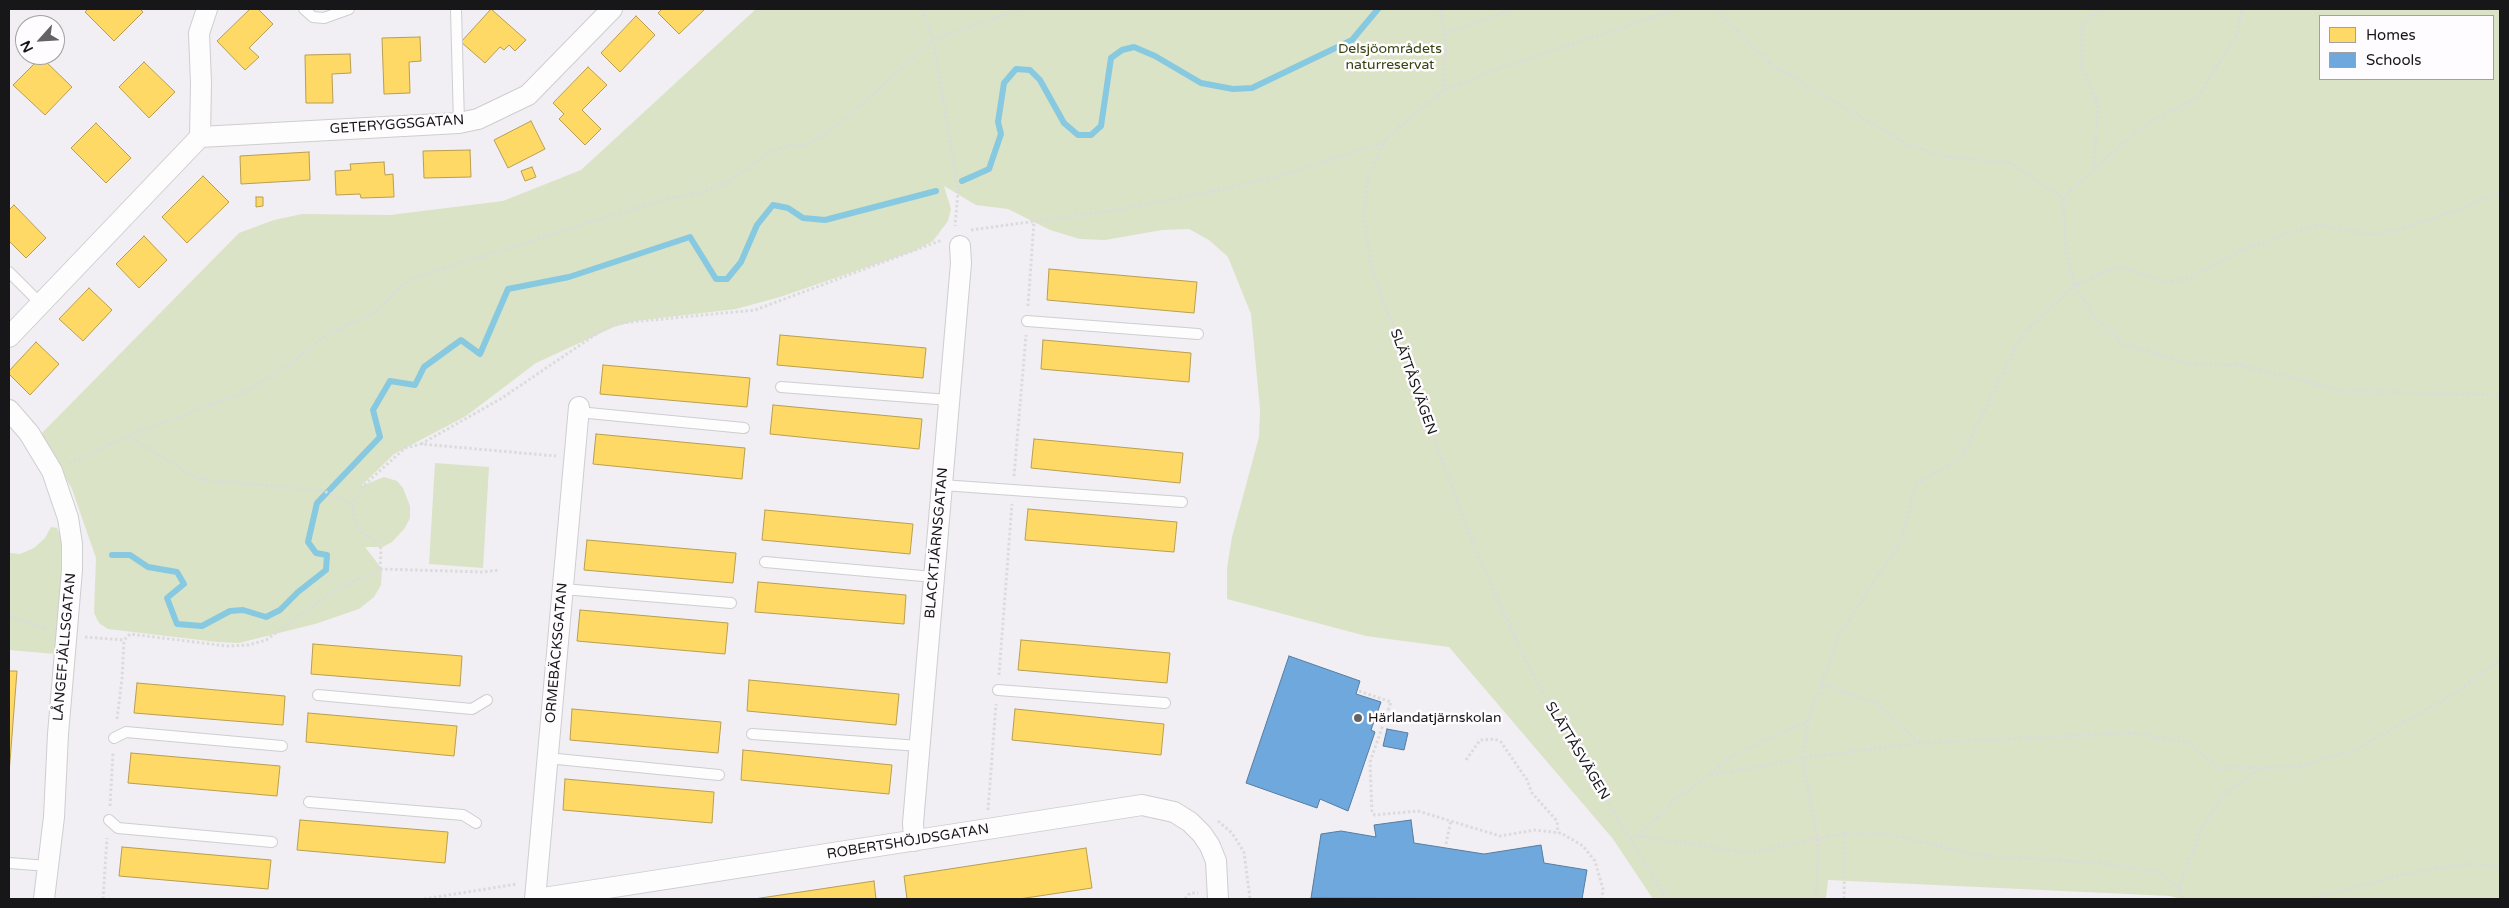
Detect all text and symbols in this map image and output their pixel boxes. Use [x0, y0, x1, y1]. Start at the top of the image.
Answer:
north arrow [15, 15, 65, 65]
legend [2319, 15, 2494, 80]
text: Homes [2366, 26, 2416, 44]
text: N [17, 38, 37, 55]
park label: Delsjöområdets naturreservat [1338, 41, 1442, 74]
text: Schools [2366, 51, 2422, 69]
street label: GETERYGGSGATAN [329, 112, 465, 138]
street label: SLÄTTÅSVÄGEN [1386, 327, 1440, 437]
street label: BLACKTJÄRNSGATAN [922, 467, 952, 619]
street label: LÅNGEFJÄLLSGATAN [50, 572, 80, 722]
street label: ORMEBÄCKSGATAN [542, 582, 572, 724]
street label: SLÄTTÅSVÄGEN [1541, 699, 1613, 803]
place label: Härlandatjärnskolan [1368, 710, 1501, 726]
marker: Härlandatjärnskolan [1352, 712, 1364, 724]
street label: ROBERTSHÖJDSGATAN [826, 821, 990, 863]

